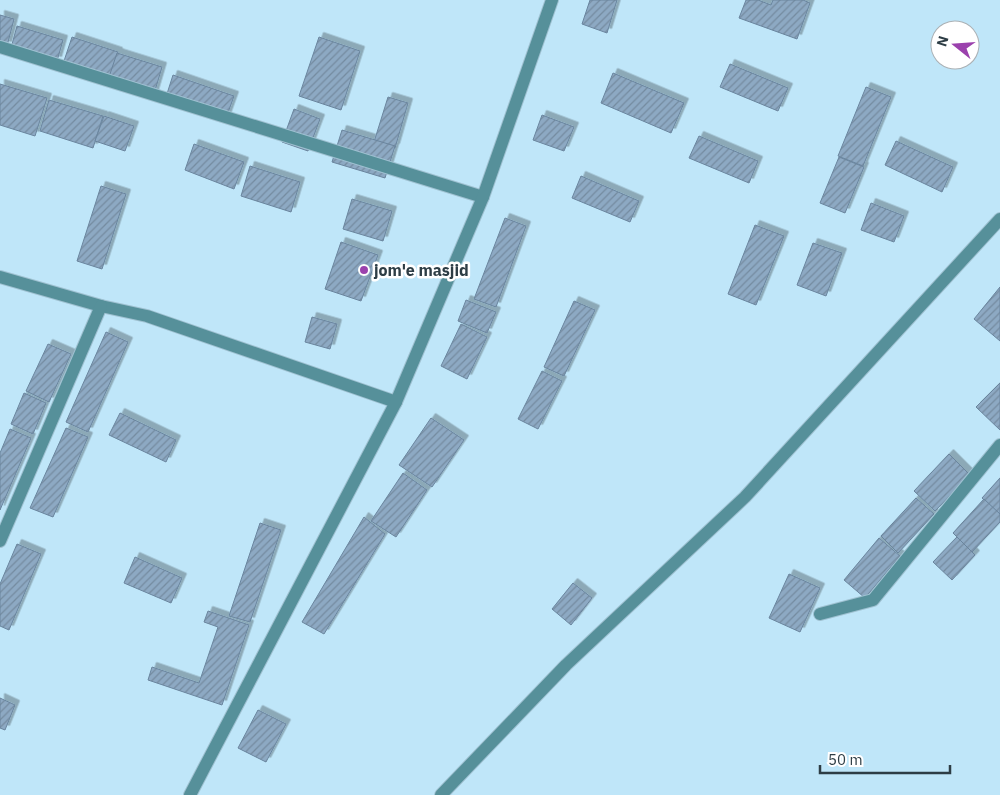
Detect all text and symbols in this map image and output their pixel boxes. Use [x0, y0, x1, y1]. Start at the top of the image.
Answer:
north arrow [930, 20, 980, 70]
text: N [932, 34, 953, 49]
place label: jom'e masjid [373, 260, 469, 280]
marker: jom'e masjid [358, 264, 370, 276]
scale bar [820, 742, 950, 774]
text: 50 m [828, 750, 863, 769]

